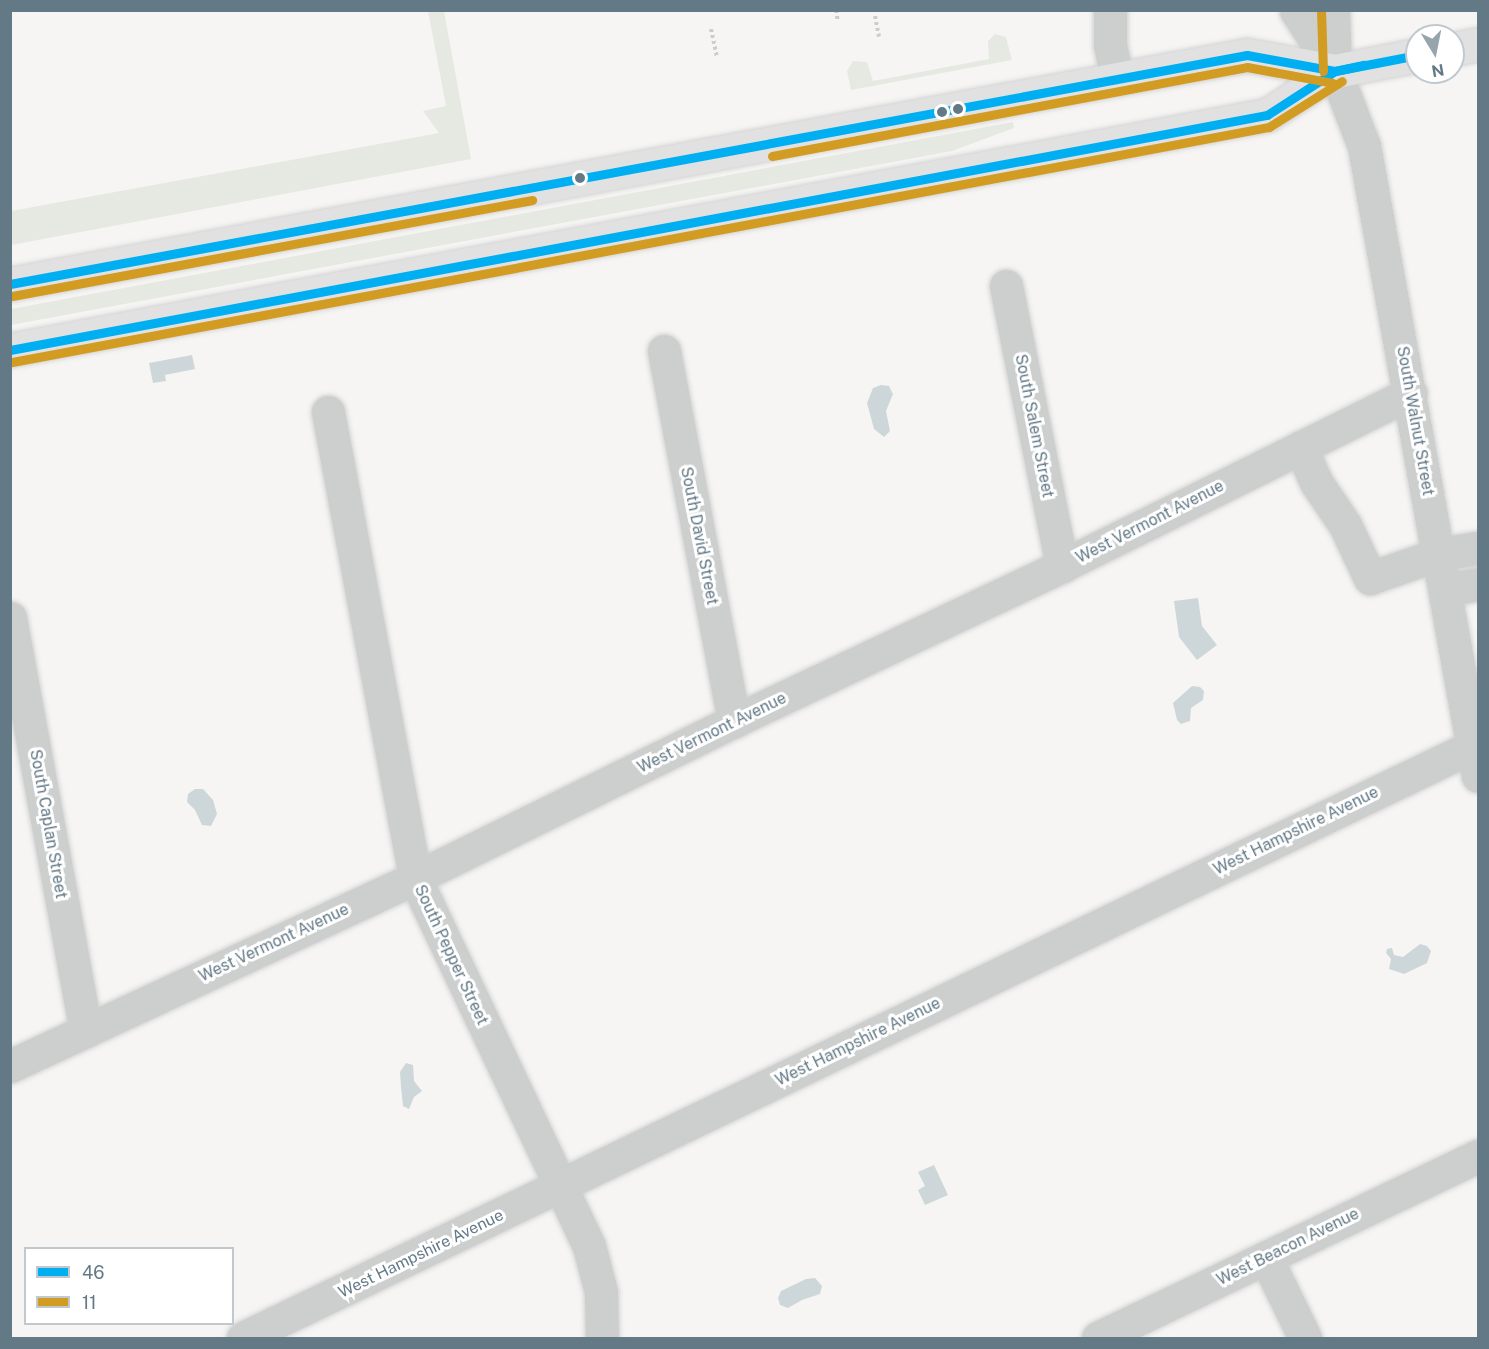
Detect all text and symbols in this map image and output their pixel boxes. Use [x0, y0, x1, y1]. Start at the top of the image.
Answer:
north arrow [1405, 24, 1465, 84]
text: N [1430, 60, 1446, 81]
unlabelled marker [952, 103, 964, 115]
unlabelled marker [936, 106, 948, 118]
unlabelled marker [574, 172, 586, 184]
street label: South Walnut Street [1392, 345, 1438, 497]
street label: South Salem Street [1011, 353, 1057, 499]
street label: South David Street [676, 465, 722, 607]
street label: West Vermont Avenue [1073, 476, 1227, 568]
street label: West Vermont Avenue [634, 688, 790, 778]
street label: South Caplan Street [25, 748, 71, 900]
street label: West Hampshire Avenue [1210, 783, 1382, 879]
street label: South Pepper Street [410, 882, 492, 1028]
street label: West Vermont Avenue [196, 900, 352, 986]
street label: West Hampshire Avenue [772, 994, 944, 1090]
street label: West Beacon Avenue [1214, 1204, 1362, 1290]
street label: West Hampshire Avenue [335, 1206, 507, 1302]
legend [24, 1247, 234, 1325]
text: 46 [82, 1262, 105, 1283]
text: 11 [82, 1292, 97, 1313]

